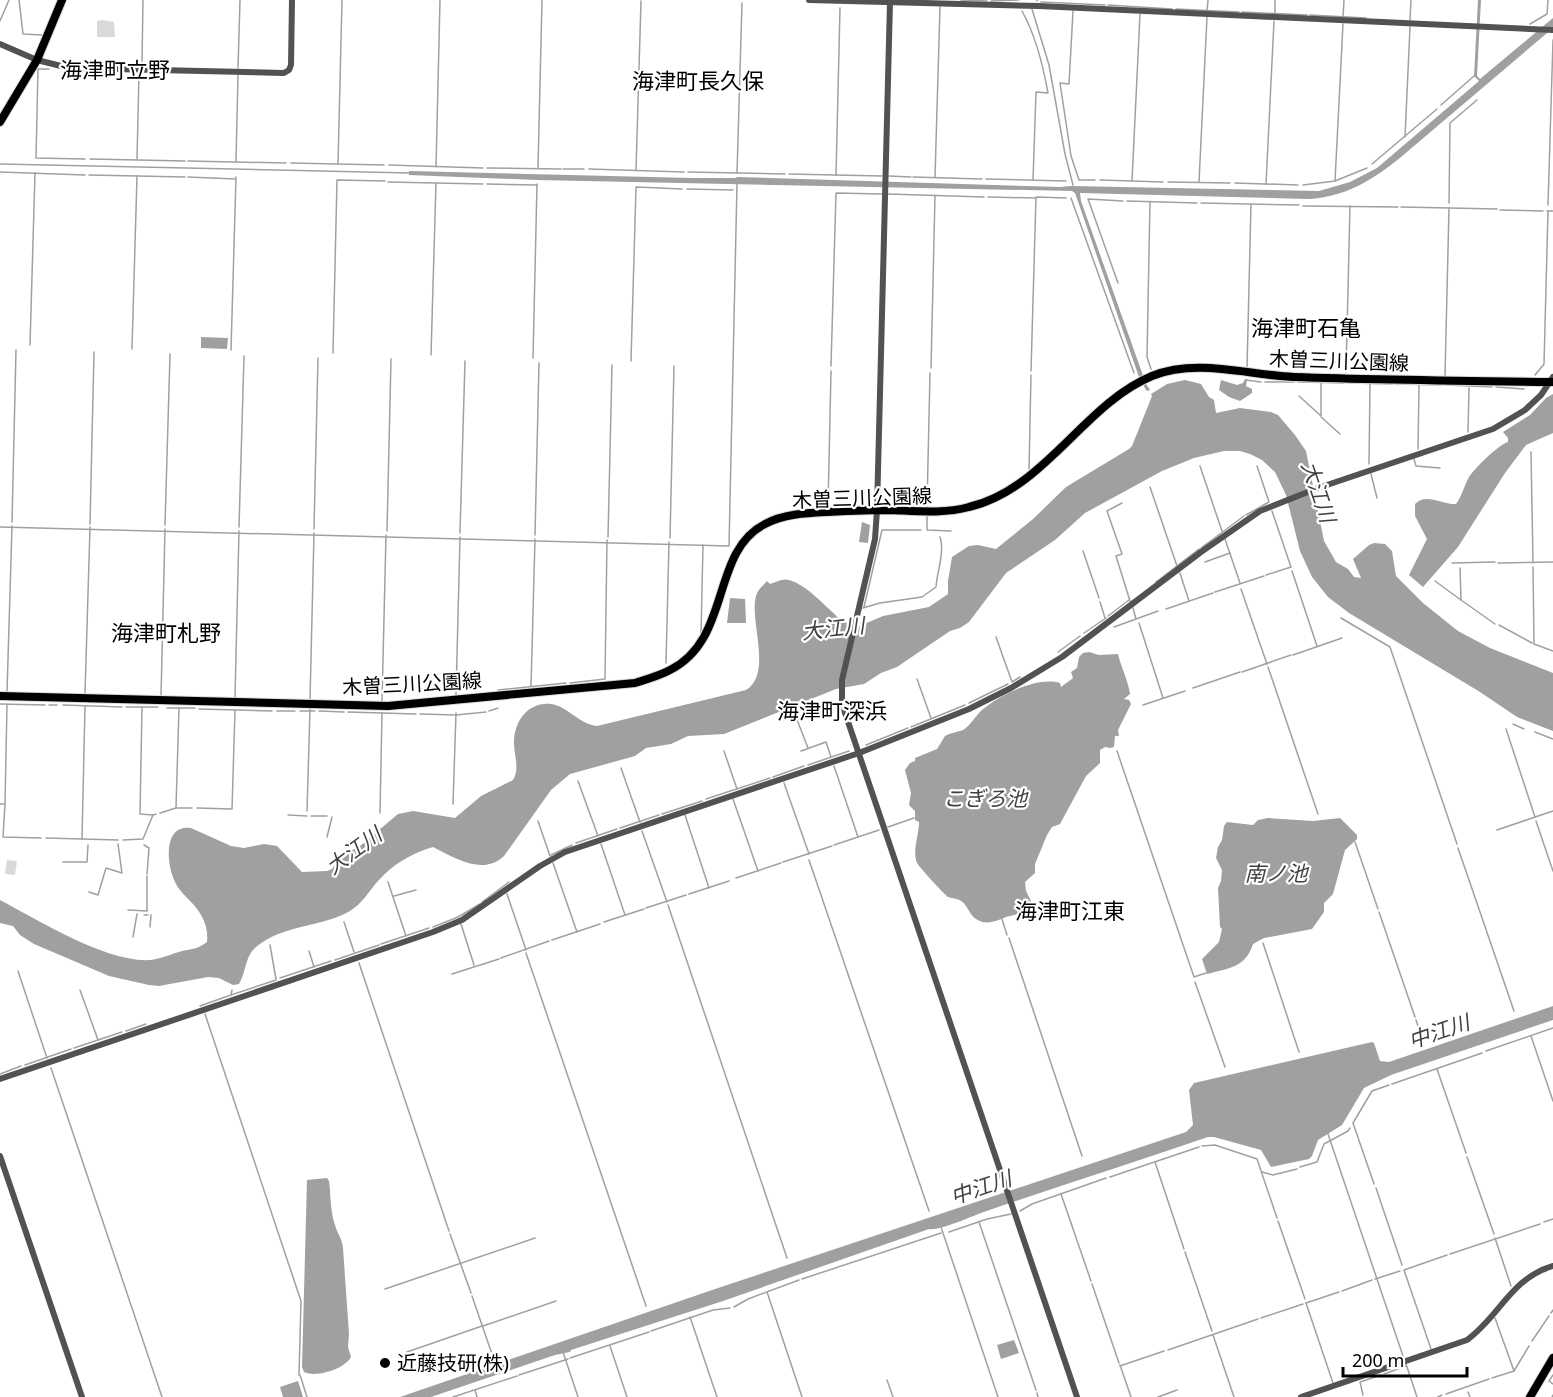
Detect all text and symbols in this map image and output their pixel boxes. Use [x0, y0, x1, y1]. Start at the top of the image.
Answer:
district label: 海津町立野 [60, 54, 170, 84]
district label: 海津町長久保 [632, 65, 764, 95]
district label: 海津町石亀 [1251, 312, 1361, 342]
street label: 木曽三川公園線 [1269, 345, 1409, 376]
water label: 大江川 [1295, 457, 1343, 528]
street label: 木曽三川公園線 [792, 482, 932, 513]
water label: 大江川 [800, 611, 868, 645]
district label: 海津町札野 [111, 617, 221, 647]
street label: 木曽三川公園線 [341, 666, 483, 701]
district label: 海津町深浜 [777, 695, 887, 725]
water label: こぎろ池 [943, 784, 1029, 812]
water label: 大江川 [320, 819, 389, 880]
water label: 南ノ池 [1245, 859, 1309, 887]
district label: 海津町江東 [1015, 895, 1125, 925]
water label: 中江川 [1404, 1007, 1475, 1055]
water label: 中江川 [946, 1163, 1017, 1211]
scale bar [1343, 1340, 1468, 1378]
text: 200 m [1352, 1348, 1404, 1372]
place label: 近藤技研(株) [397, 1349, 509, 1376]
marker: 近藤技研(株) [378, 1356, 392, 1370]

